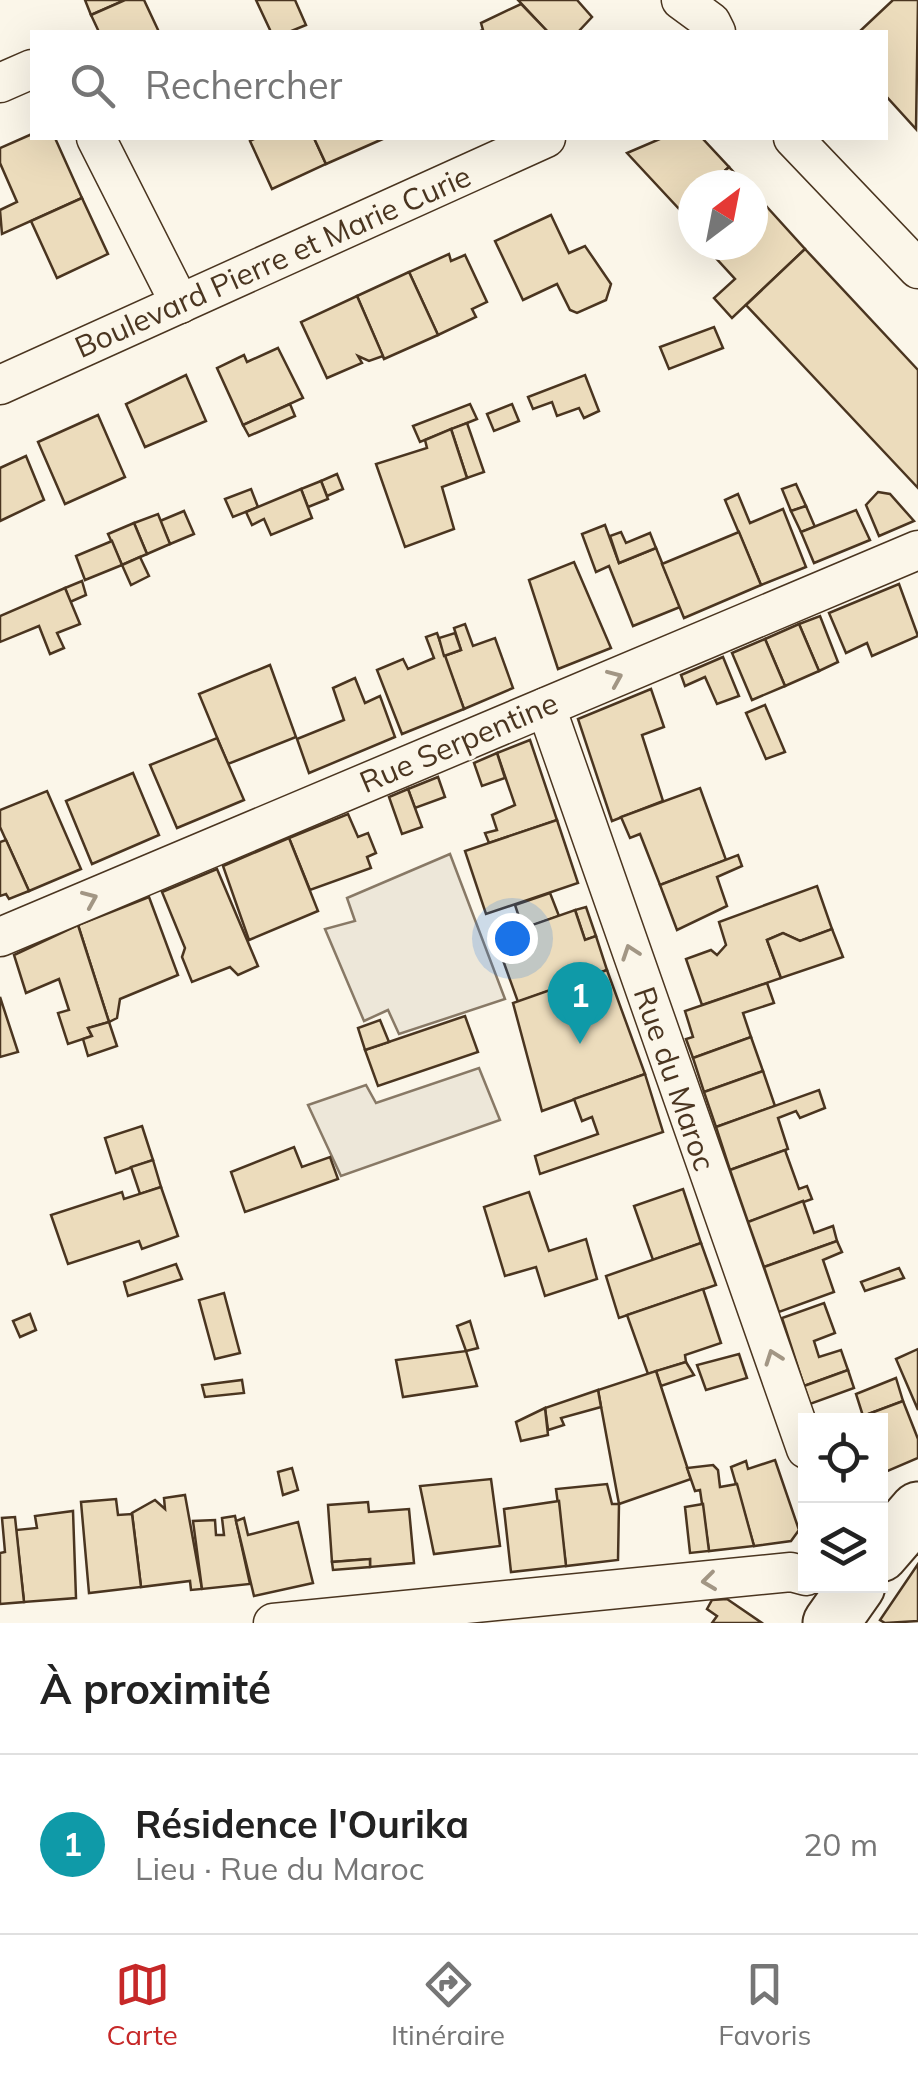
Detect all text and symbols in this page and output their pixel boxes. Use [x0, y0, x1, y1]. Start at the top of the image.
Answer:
search box [30, 30, 888, 140]
icon: search [65, 58, 120, 113]
text: Rechercher [145, 61, 342, 109]
street label: Boulevard Pierre et Marie Curie [69, 156, 476, 366]
north arrow [678, 170, 768, 260]
one-way arrow [605, 669, 623, 689]
street label: Rue Serpentine [354, 683, 563, 801]
one-way arrow [80, 891, 98, 911]
your location [487, 913, 538, 964]
one-way arrow [621, 944, 641, 961]
pin: 1 [548, 962, 612, 1044]
street label: Rue du Maroc [626, 982, 724, 1176]
one-way arrow [764, 1350, 785, 1367]
map controls [798, 1413, 888, 1593]
button: locate [798, 1413, 888, 1503]
button: layers [798, 1503, 888, 1593]
one-way arrow [701, 1570, 717, 1591]
text: À proximité [40, 1662, 271, 1715]
text: Résidence l'Ourika [135, 1800, 469, 1848]
text: 1 [63, 1824, 82, 1864]
text: 20 m [803, 1824, 878, 1864]
text: Lieu · Rue du Maroc [135, 1848, 425, 1888]
tab: Carte [107, 1957, 178, 2052]
tab: Itinéraire [391, 1957, 505, 2052]
tab: Favoris [718, 1957, 811, 2052]

